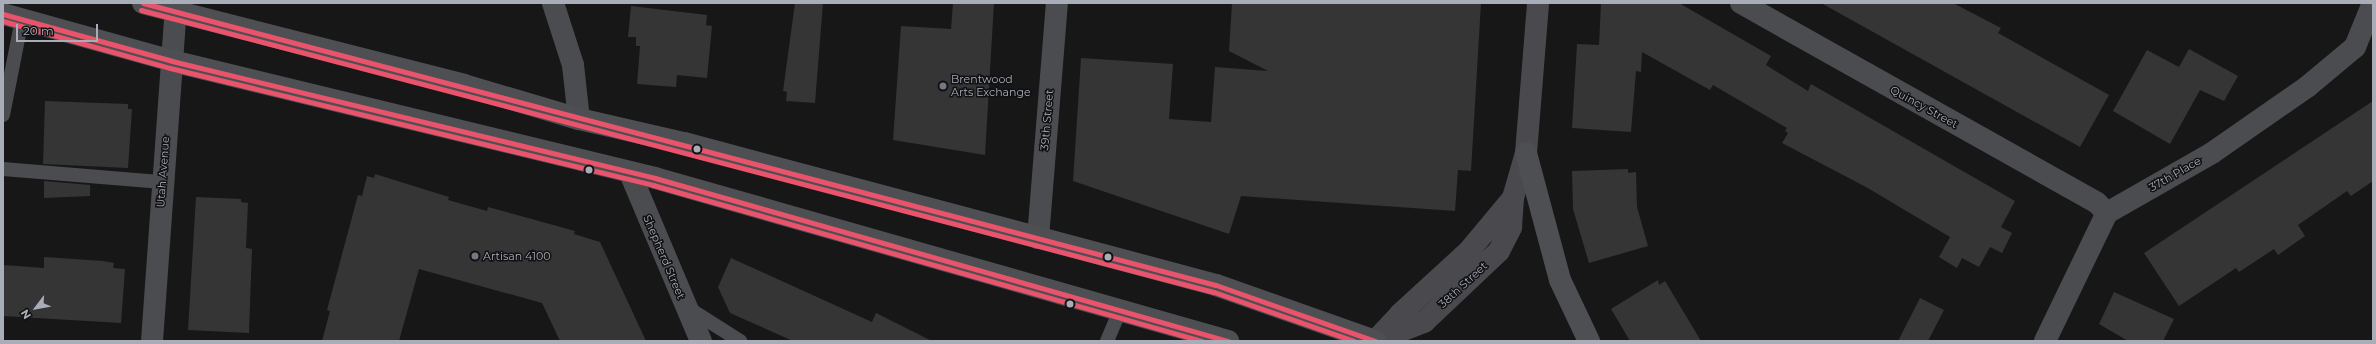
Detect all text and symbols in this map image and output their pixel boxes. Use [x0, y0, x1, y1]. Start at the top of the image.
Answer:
scale bar [18, 16, 100, 42]
text: 20 m [23, 23, 54, 38]
place label: Brentwood Arts Exchange [951, 73, 1031, 99]
marker: Brentwood Arts Exchange [938, 81, 948, 91]
street label: Quincy Street [1888, 83, 1960, 131]
street label: 39th Street [1038, 89, 1056, 151]
street label: Utah Avenue [154, 136, 172, 208]
unlabelled marker [692, 144, 702, 154]
street label: 37th Place [2147, 154, 2203, 194]
unlabelled marker [584, 165, 594, 175]
street label: Shepherd Street [640, 213, 688, 301]
place label: Artisan 4100 [483, 249, 551, 263]
marker: Artisan 4100 [470, 251, 480, 261]
unlabelled marker [1103, 252, 1113, 262]
street label: 38th Street [1436, 259, 1490, 311]
north arrow [16, 288, 56, 328]
unlabelled marker [1065, 299, 1075, 309]
text: N [18, 307, 34, 322]

